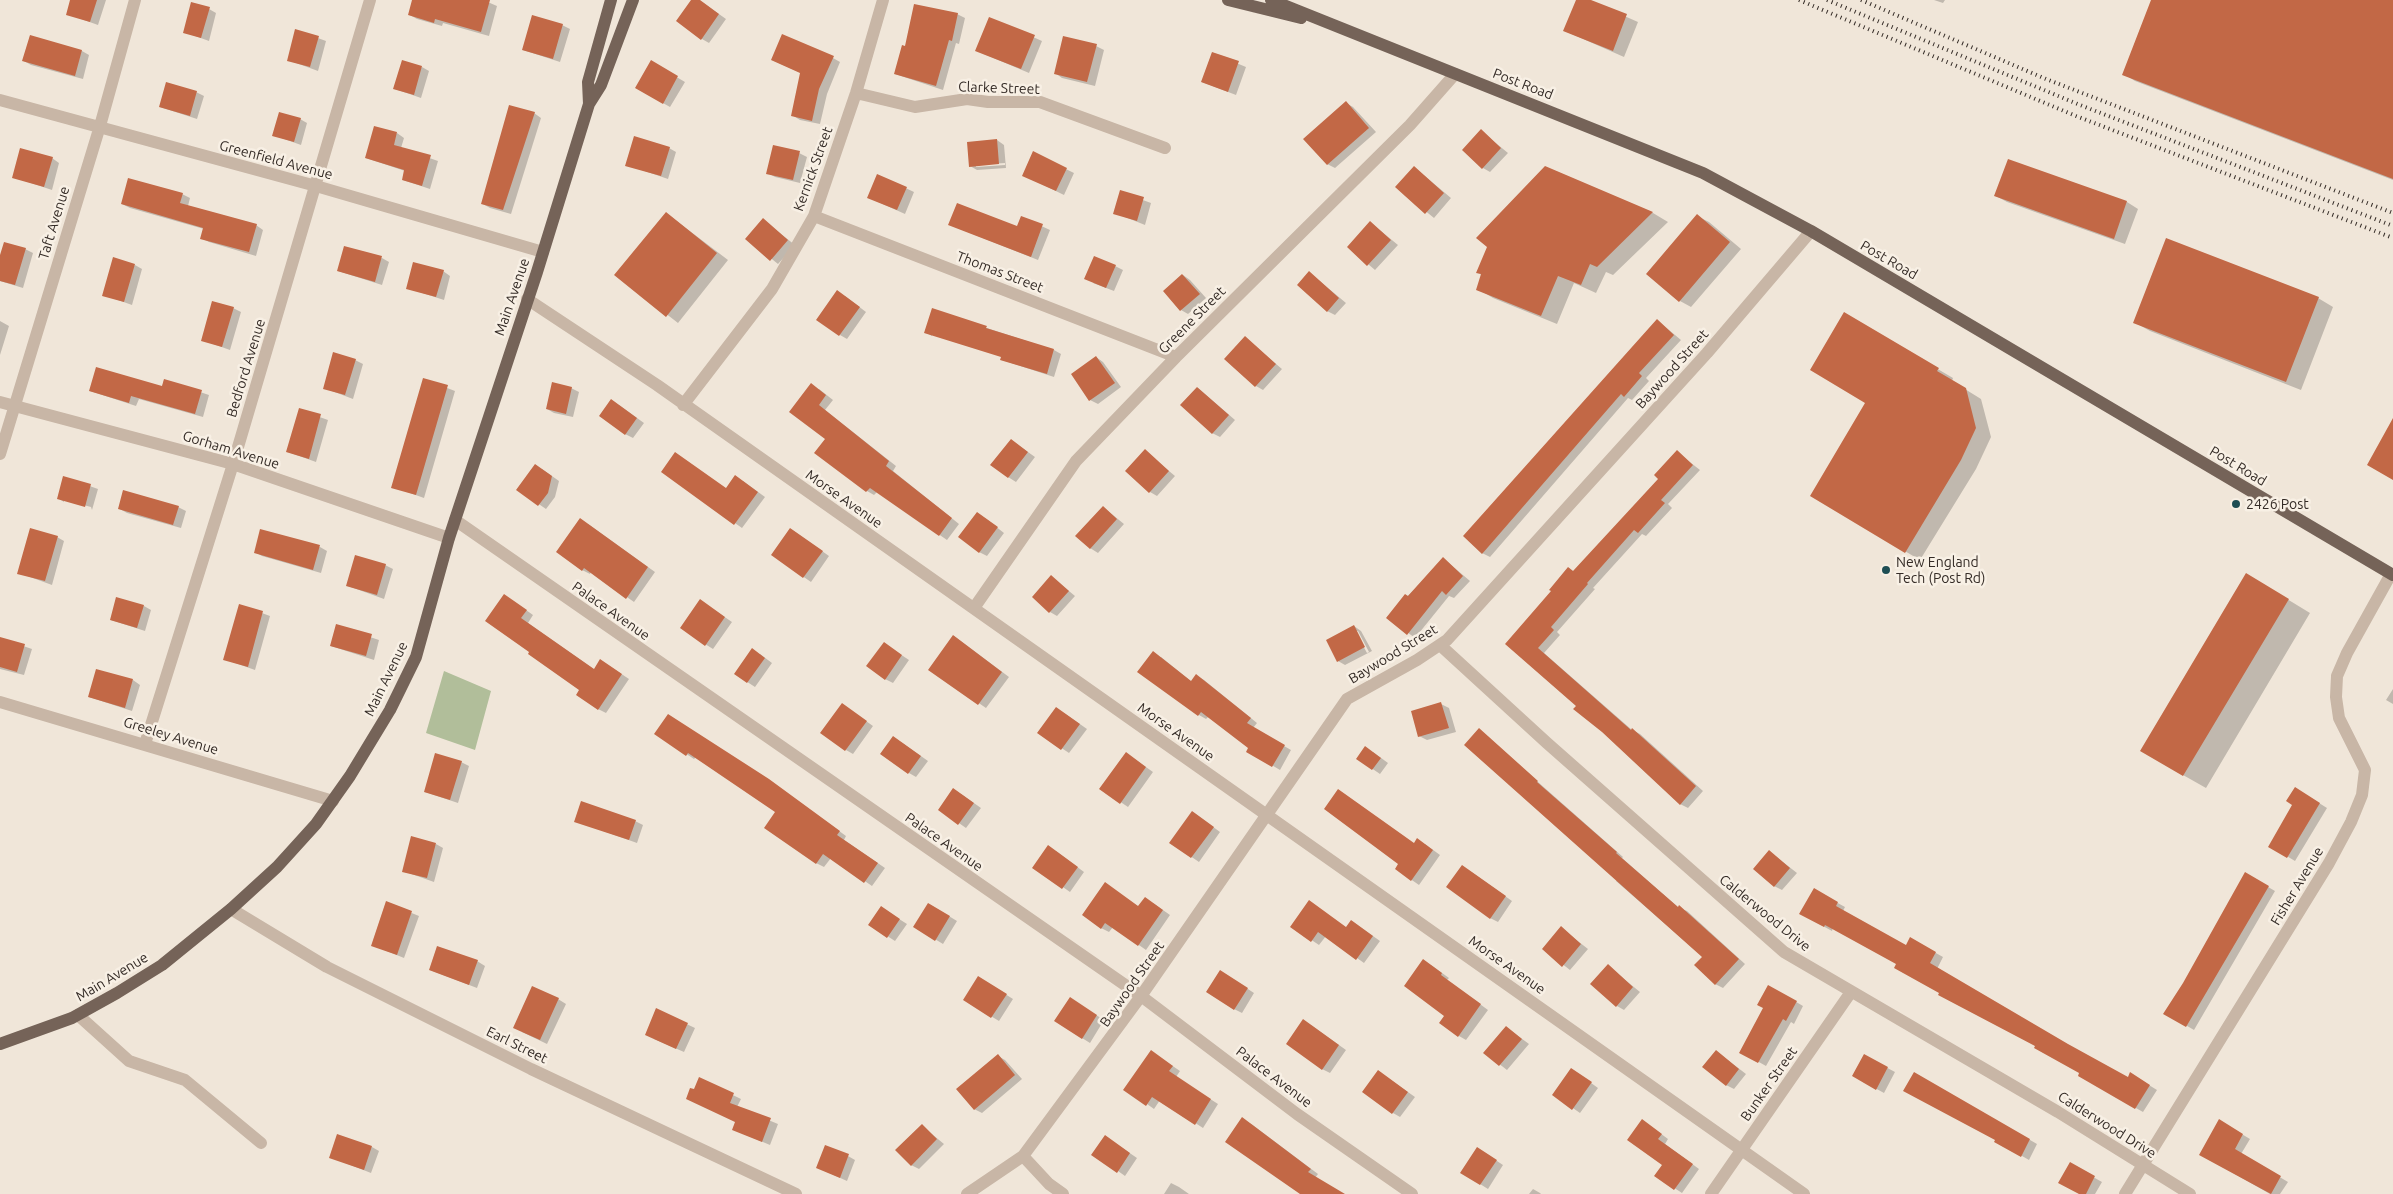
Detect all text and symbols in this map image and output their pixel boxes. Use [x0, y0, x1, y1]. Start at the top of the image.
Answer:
street label: Post Road [1490, 65, 1556, 103]
street label: Clarke Street [958, 78, 1040, 98]
street label: Kernick Street [790, 124, 836, 214]
street label: Greenfield Avenue [217, 137, 335, 183]
street label: Taft Avenue [35, 184, 73, 262]
street label: Post Road [1857, 237, 1921, 283]
street label: Thomas Street [954, 248, 1046, 296]
street label: Main Avenue [491, 256, 533, 338]
street label: Greene Street [1155, 283, 1229, 357]
street label: Bedford Avenue [223, 317, 269, 419]
street label: Baywood Street [1632, 326, 1712, 412]
street label: Gorham Avenue [181, 427, 281, 473]
street label: Post Road [2206, 442, 2270, 490]
street label: Morse Avenue [802, 466, 886, 532]
place label: 2426 Post [2246, 496, 2309, 512]
marker: 2426 Post [2230, 498, 2242, 510]
place label: New England Tech (Post Rd) [1896, 554, 1985, 586]
marker: New England Tech (Post Rd) [1880, 564, 1892, 576]
street label: Palace Avenue [569, 578, 653, 644]
street label: Baywood Street [1345, 621, 1441, 687]
street label: Main Avenue [361, 639, 411, 719]
street label: Morse Avenue [1134, 699, 1218, 765]
street label: Greeley Avenue [121, 714, 221, 758]
street label: Palace Avenue [902, 809, 986, 875]
street label: Fisher Avenue [2267, 844, 2327, 928]
street label: Calderwood Drive [1716, 871, 1814, 955]
street label: Morse Avenue [1465, 932, 1549, 998]
street label: Baywood Street [1096, 938, 1168, 1030]
street label: Main Avenue [73, 949, 151, 1005]
street label: Earl Street [484, 1023, 550, 1067]
street label: Palace Avenue [1233, 1043, 1315, 1111]
street label: Bunker Street [1737, 1044, 1801, 1124]
street label: Calderwood Drive [2055, 1088, 2159, 1162]

